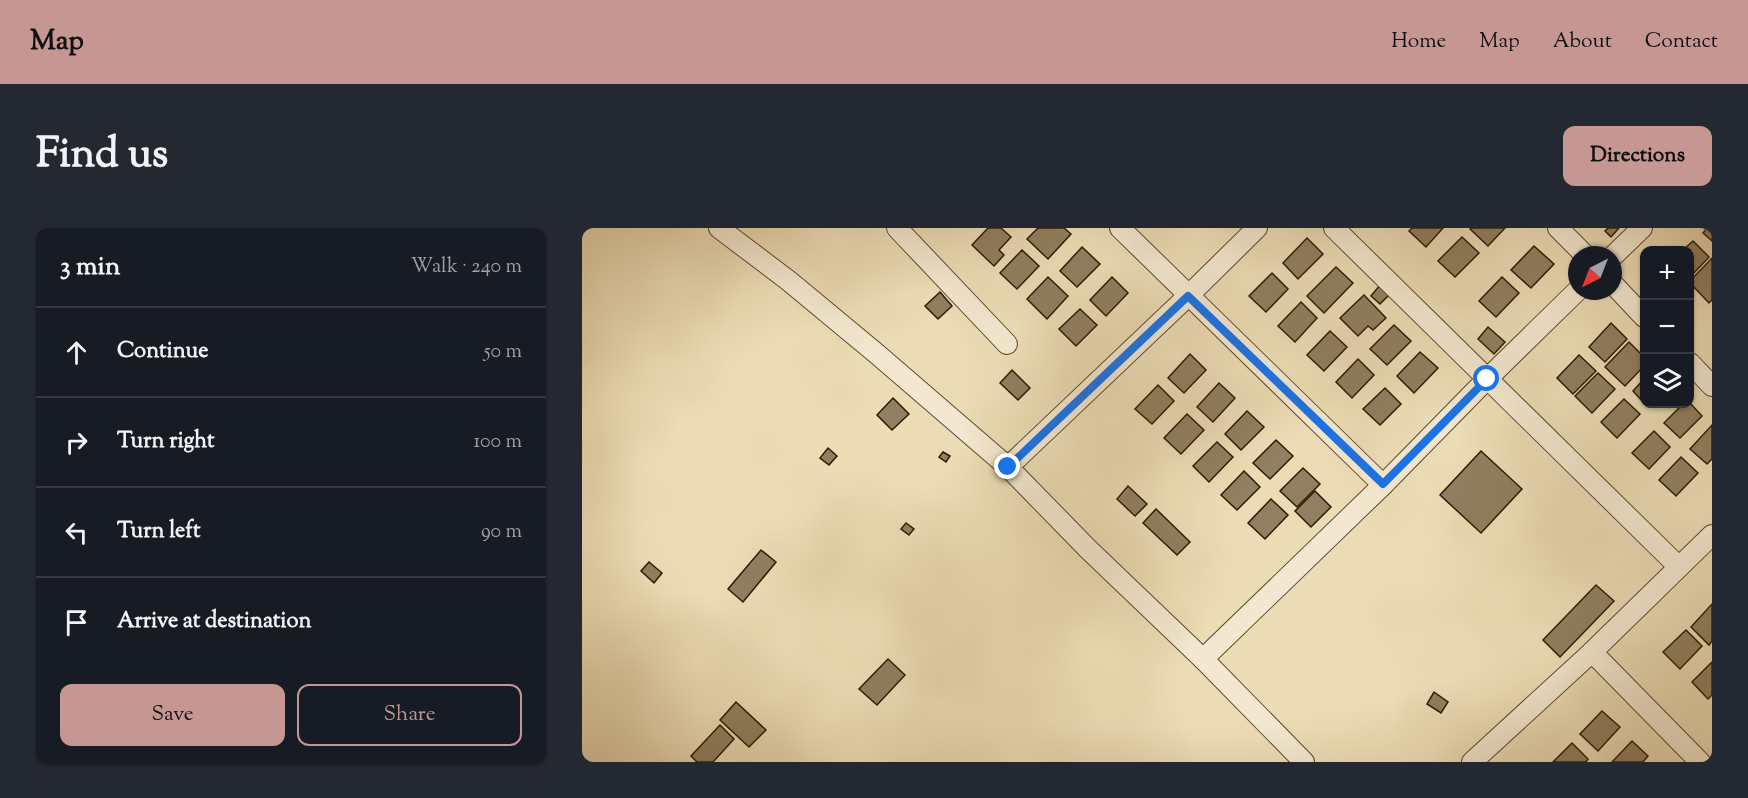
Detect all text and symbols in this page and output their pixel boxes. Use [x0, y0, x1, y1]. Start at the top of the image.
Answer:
text: Map [30, 22, 84, 62]
text: Home [1391, 27, 1446, 57]
text: Map [1479, 27, 1520, 57]
text: About [1553, 27, 1612, 57]
text: Contact [1645, 27, 1718, 57]
text: Find us [36, 126, 168, 186]
button: Directions [1563, 126, 1712, 186]
north arrow [1568, 246, 1622, 300]
map controls [1640, 246, 1694, 408]
button: + [1640, 246, 1694, 300]
text: 3 min [60, 249, 120, 286]
text: Walk · 240 m [411, 253, 522, 282]
button: − [1640, 300, 1694, 354]
icon: ahead [60, 336, 93, 369]
text: Continue [117, 336, 208, 368]
text: 50 m [484, 338, 522, 367]
button: layers [1640, 354, 1694, 408]
route start [1473, 365, 1499, 391]
icon: right [60, 426, 93, 459]
text: Turn right [117, 426, 214, 458]
text: 100 m [473, 428, 522, 457]
route end [994, 453, 1020, 479]
icon: left [60, 516, 93, 549]
text: Turn left [117, 516, 200, 548]
text: 90 m [481, 518, 522, 547]
icon: arrive [60, 606, 93, 639]
text: Arrive at destination [117, 606, 312, 638]
button: Save [60, 684, 285, 746]
button: Share [297, 684, 522, 746]

